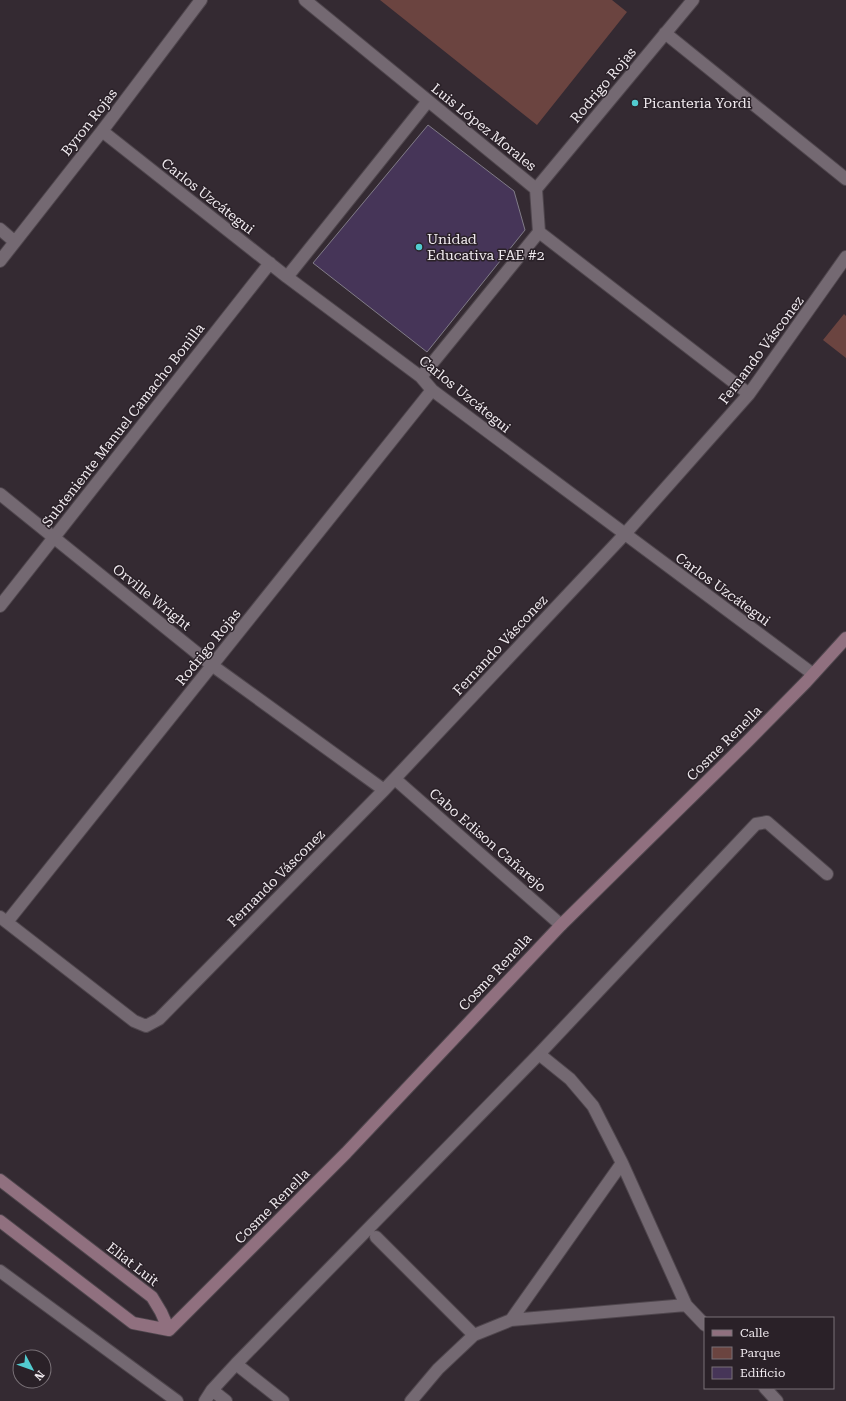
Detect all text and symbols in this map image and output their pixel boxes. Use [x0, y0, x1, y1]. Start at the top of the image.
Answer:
street label: Rodrigo Rojas [567, 44, 639, 126]
street label: Luis López Morales [428, 80, 540, 174]
street label: Byron Rojas [58, 85, 120, 159]
place label: Picanteria Yordi [643, 95, 752, 111]
marker: Picanteria Yordi [630, 98, 640, 108]
street label: Carlos Uzcátegui [158, 155, 258, 237]
place label: Unidad Educativa FAE #2 [427, 231, 545, 263]
marker: Unidad Educativa FAE #2 [414, 242, 424, 252]
street label: Fernando Vásconez [715, 293, 807, 407]
street label: Subteniente Manuel Camacho Bonilla [38, 320, 208, 530]
street label: Carlos Uzcátegui [416, 352, 514, 436]
street label: Carlos Uzcátegui [673, 549, 774, 629]
street label: Orville Wright [110, 561, 194, 633]
street label: Fernando Vásconez [450, 591, 551, 698]
street label: Rodrigo Rojas [172, 605, 244, 688]
street label: Cosme Renella [683, 702, 765, 784]
street label: Cabo Edison Cañarejo [426, 785, 550, 895]
street label: Fernando Vásconez [224, 826, 328, 930]
street label: Cosme Renella [455, 930, 535, 1014]
street label: Cosme Renella [231, 1165, 313, 1247]
street label: Eliat Luit [104, 1239, 162, 1289]
legend [704, 1317, 834, 1389]
text: Calle [740, 1326, 770, 1340]
text: Parque [740, 1346, 781, 1360]
north arrow [12, 1349, 52, 1389]
text: Edificio [740, 1366, 785, 1380]
text: N [31, 1368, 47, 1383]

